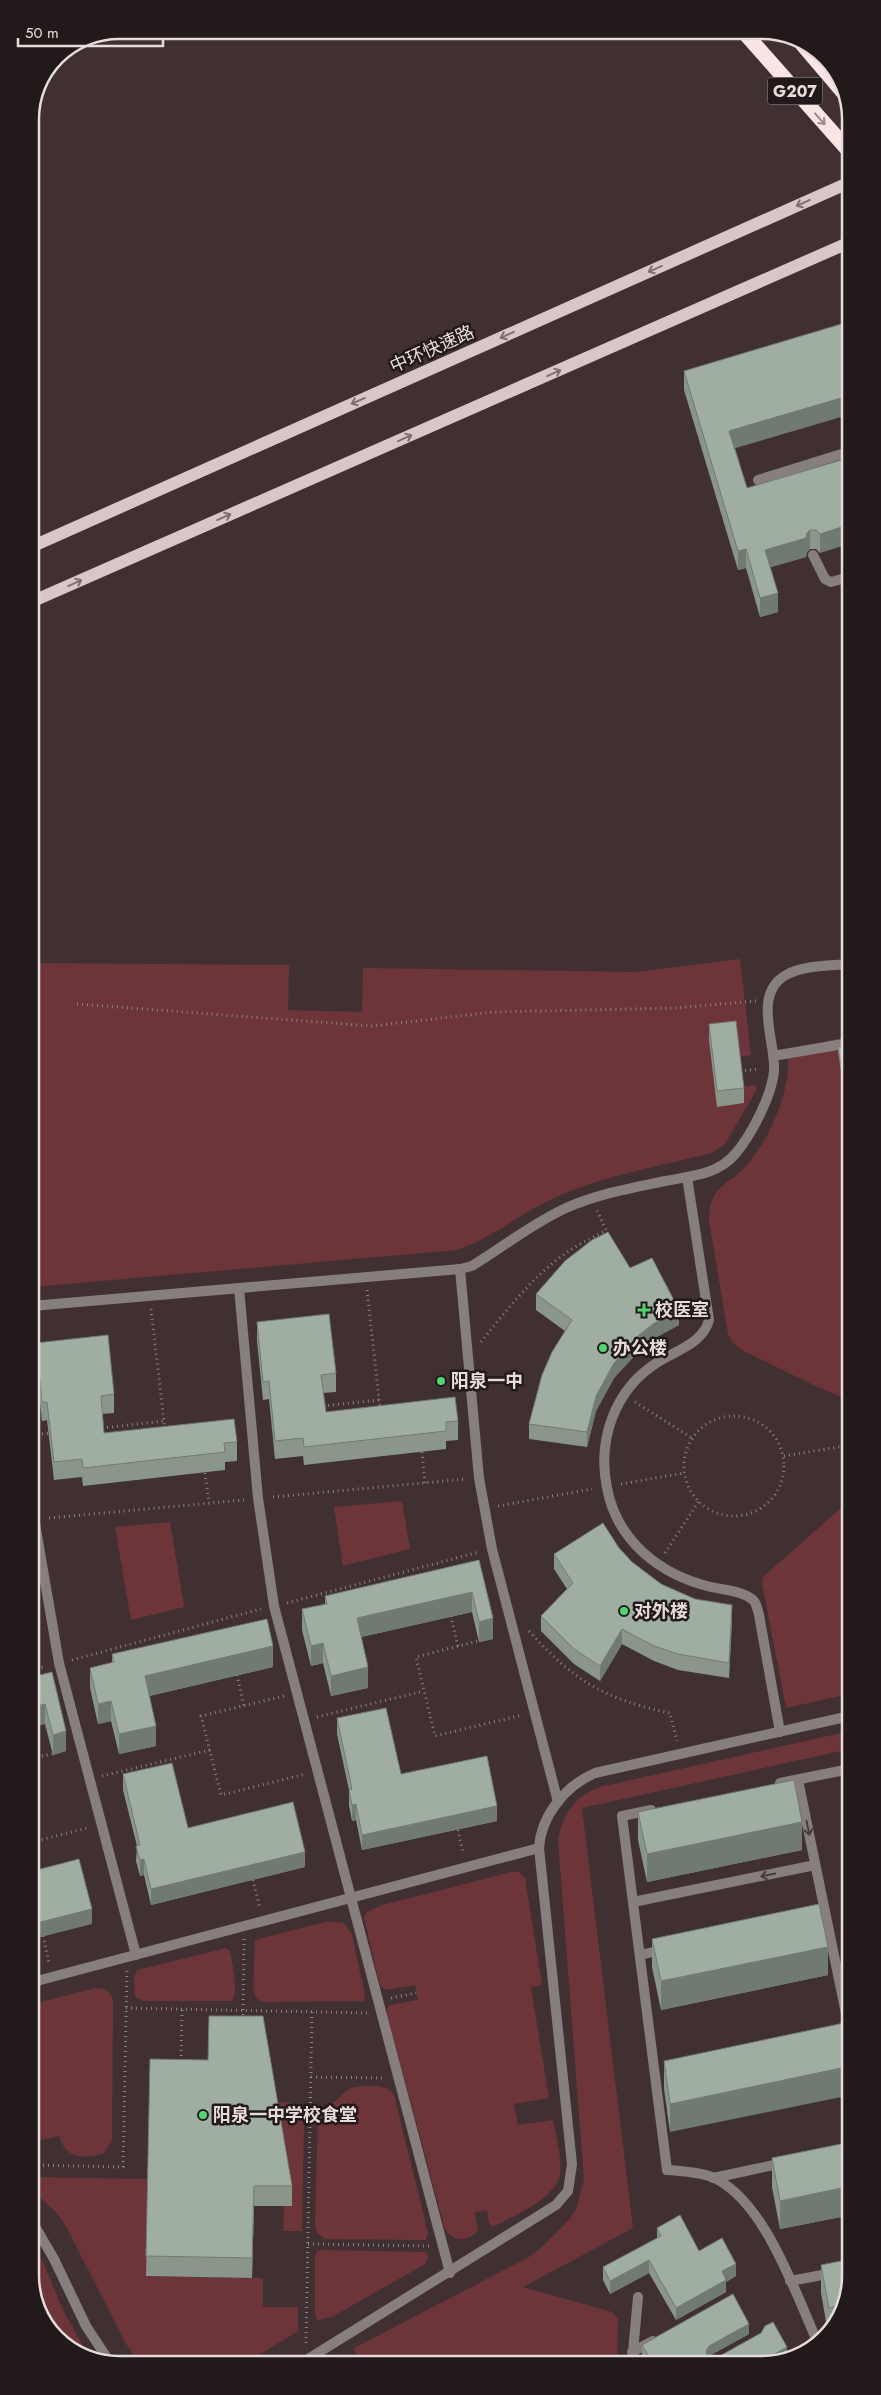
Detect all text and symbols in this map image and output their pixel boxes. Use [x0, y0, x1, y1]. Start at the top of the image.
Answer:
scale bar [18, 15, 162, 47]
text: 50 m [25, 22, 59, 44]
road number: G207 [768, 78, 822, 104]
one-way arrow [815, 113, 826, 126]
one-way arrow [796, 198, 811, 208]
one-way arrow [648, 264, 663, 274]
street label: 中环快速路 [386, 319, 478, 379]
one-way arrow [500, 330, 515, 340]
one-way arrow [546, 367, 561, 377]
one-way arrow [351, 396, 366, 406]
one-way arrow [397, 433, 412, 442]
one-way arrow [216, 512, 231, 522]
one-way arrow [67, 577, 82, 587]
place label: 校医室 [655, 1297, 709, 1323]
marker: 校医室 [637, 1303, 651, 1317]
place label: 办公楼 [613, 1335, 667, 1361]
marker: 办公楼 [597, 1342, 609, 1354]
place label: 阳泉一中 [451, 1368, 523, 1394]
marker: 阳泉一中 [435, 1375, 447, 1387]
place label: 对外楼 [634, 1598, 688, 1624]
marker: 对外楼 [618, 1605, 630, 1617]
one-way arrow [803, 1819, 813, 1835]
one-way arrow [760, 1871, 776, 1880]
place label: 阳泉一中学校食堂 [213, 2102, 357, 2128]
marker: 阳泉一中学校食堂 [197, 2109, 209, 2121]

